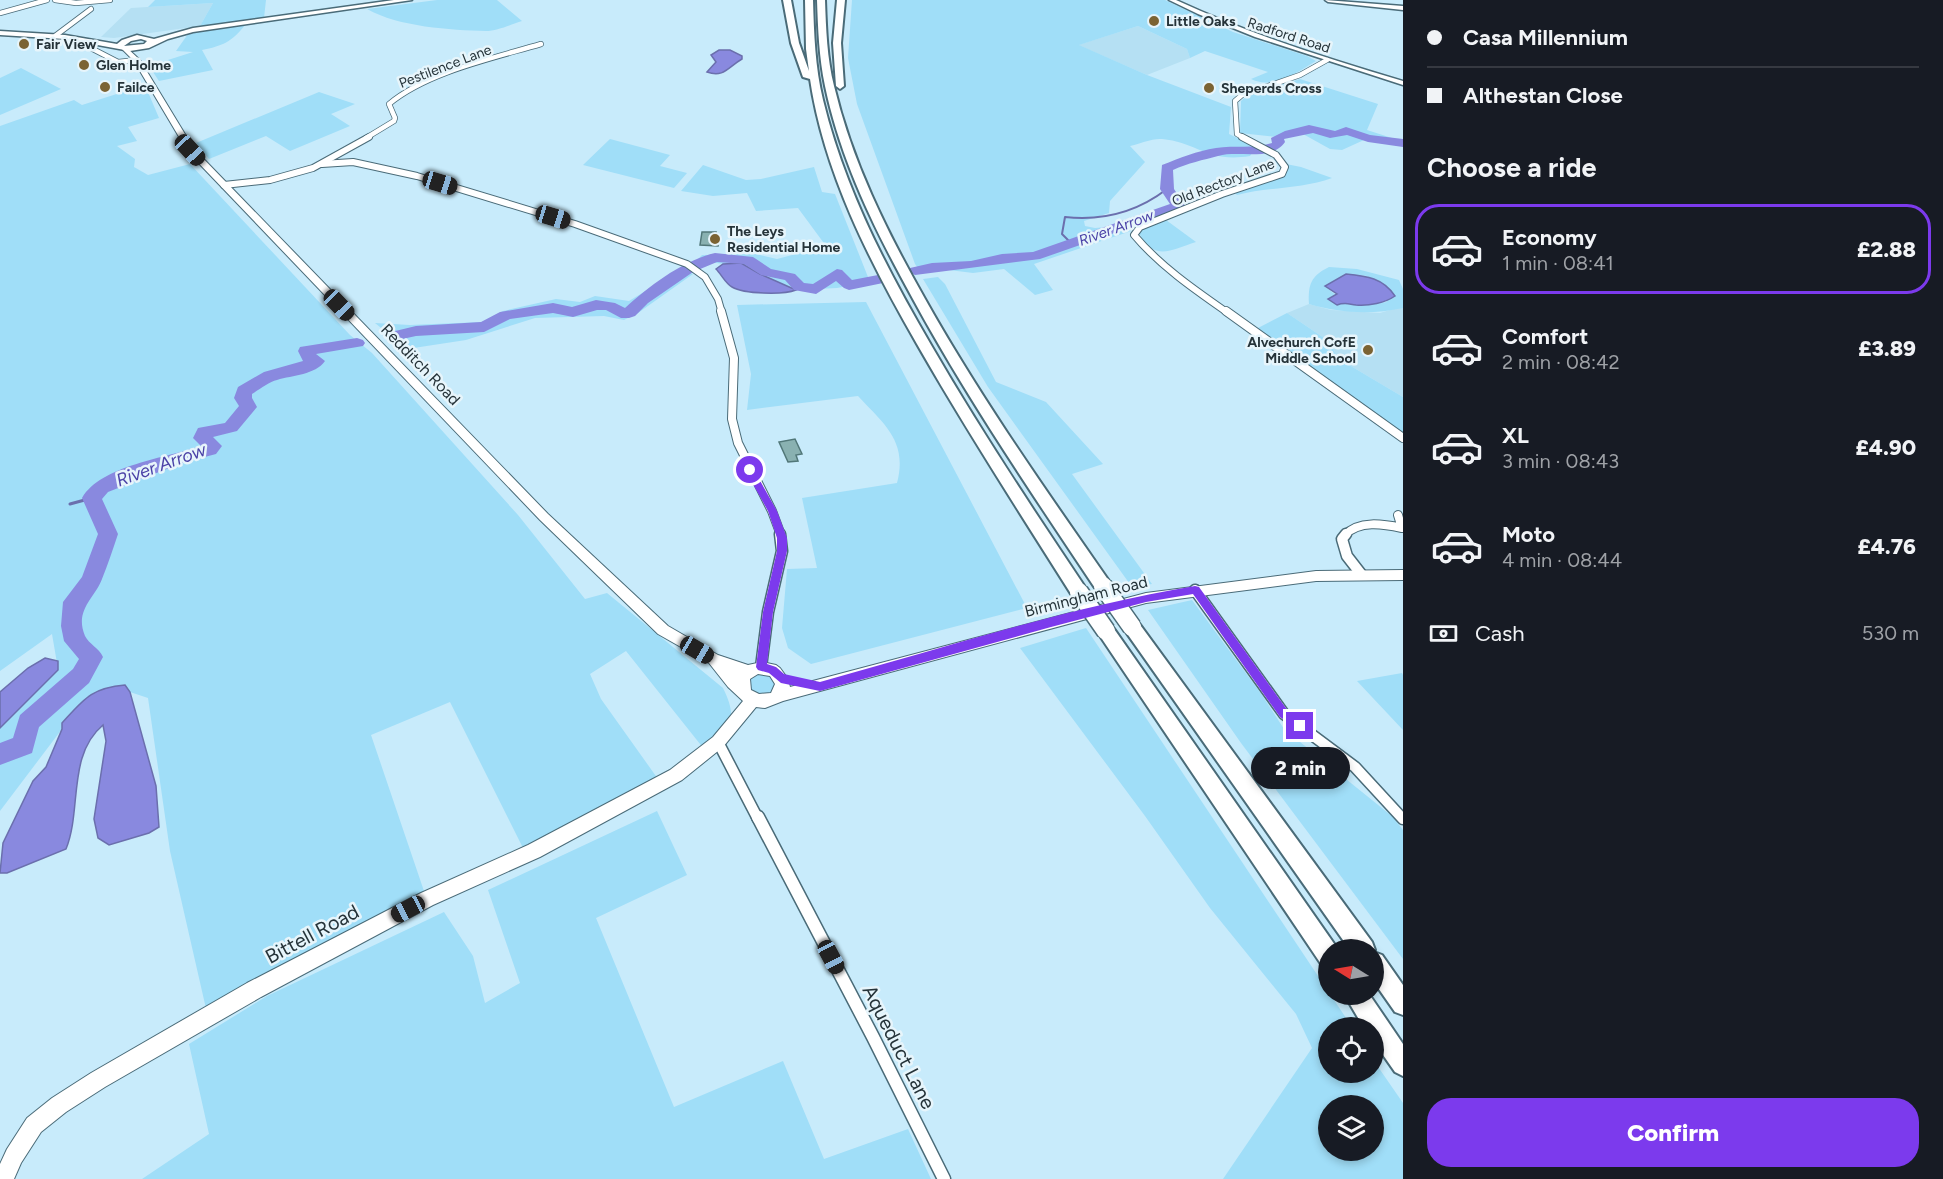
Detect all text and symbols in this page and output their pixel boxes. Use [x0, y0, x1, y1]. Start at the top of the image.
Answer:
place label: Little Oaks [1166, 13, 1236, 30]
marker: Little Oaks [1147, 14, 1161, 28]
street label: Radford Road [1245, 14, 1332, 57]
text: Casa Millennium [1463, 24, 1628, 51]
place label: Fair View [36, 36, 97, 53]
marker: Fair View [17, 37, 31, 51]
street label: Pestilence Lane [396, 41, 494, 92]
place label: Glen Holme [96, 57, 171, 74]
marker: Glen Holme [77, 58, 91, 72]
place label: Failce [117, 79, 155, 96]
marker: Failce [98, 80, 112, 94]
place label: Sheperds Cross [1221, 80, 1322, 97]
marker: Sheperds Cross [1202, 81, 1216, 95]
text: Althestan Close [1463, 82, 1623, 109]
car [171, 131, 209, 169]
text: Choose a ride [1427, 151, 1596, 184]
street label: Old Rectory Lane [1170, 155, 1277, 210]
car [420, 169, 460, 197]
car [533, 203, 573, 231]
water label: River Arrow [1076, 206, 1157, 250]
icon: car [1430, 222, 1484, 276]
place label: The Leys Residential Home [727, 223, 840, 256]
text: Economy [1502, 224, 1597, 251]
marker: The Leys Residential Home [708, 232, 722, 246]
text: £2.88 [1857, 236, 1916, 263]
text: 1 min · 08:41 [1502, 251, 1614, 275]
car [320, 286, 358, 324]
street label: Redditch Road [377, 320, 464, 409]
icon: car [1430, 321, 1484, 375]
text: Comfort [1502, 323, 1588, 350]
place label: Alvechurch CofE Middle School [1247, 334, 1356, 367]
text: £3.89 [1858, 335, 1916, 362]
marker: Alvechurch CofE Middle School [1361, 343, 1375, 357]
text: 2 min · 08:42 [1502, 350, 1620, 374]
icon: car [1430, 420, 1484, 474]
text: XL [1502, 422, 1529, 449]
text: £4.90 [1856, 434, 1916, 461]
water label: River Arrow [113, 438, 210, 491]
text: 3 min · 08:43 [1502, 449, 1619, 473]
route start [736, 456, 763, 483]
icon: car [1430, 519, 1484, 573]
text: Moto [1502, 521, 1555, 548]
text: £4.76 [1857, 533, 1916, 560]
text: 4 min · 08:44 [1502, 548, 1622, 572]
street label: Birmingham Road [1023, 572, 1150, 621]
icon: cash [1427, 617, 1460, 650]
text: Cash [1475, 620, 1525, 647]
text: 530 m [1862, 621, 1919, 645]
car [677, 633, 717, 667]
route end [1286, 712, 1313, 739]
callout: 2 min [1250, 747, 1350, 789]
text: 2 min [1275, 756, 1326, 780]
car [388, 893, 428, 925]
street label: Bittell Road [261, 899, 363, 969]
car [815, 937, 847, 977]
north arrow [1318, 939, 1384, 1005]
map controls [1318, 939, 1384, 1161]
street label: Aqueduct Lane [857, 981, 941, 1113]
button: locate [1318, 1017, 1384, 1083]
button: layers [1318, 1095, 1384, 1161]
button: Confirm [1427, 1098, 1919, 1167]

